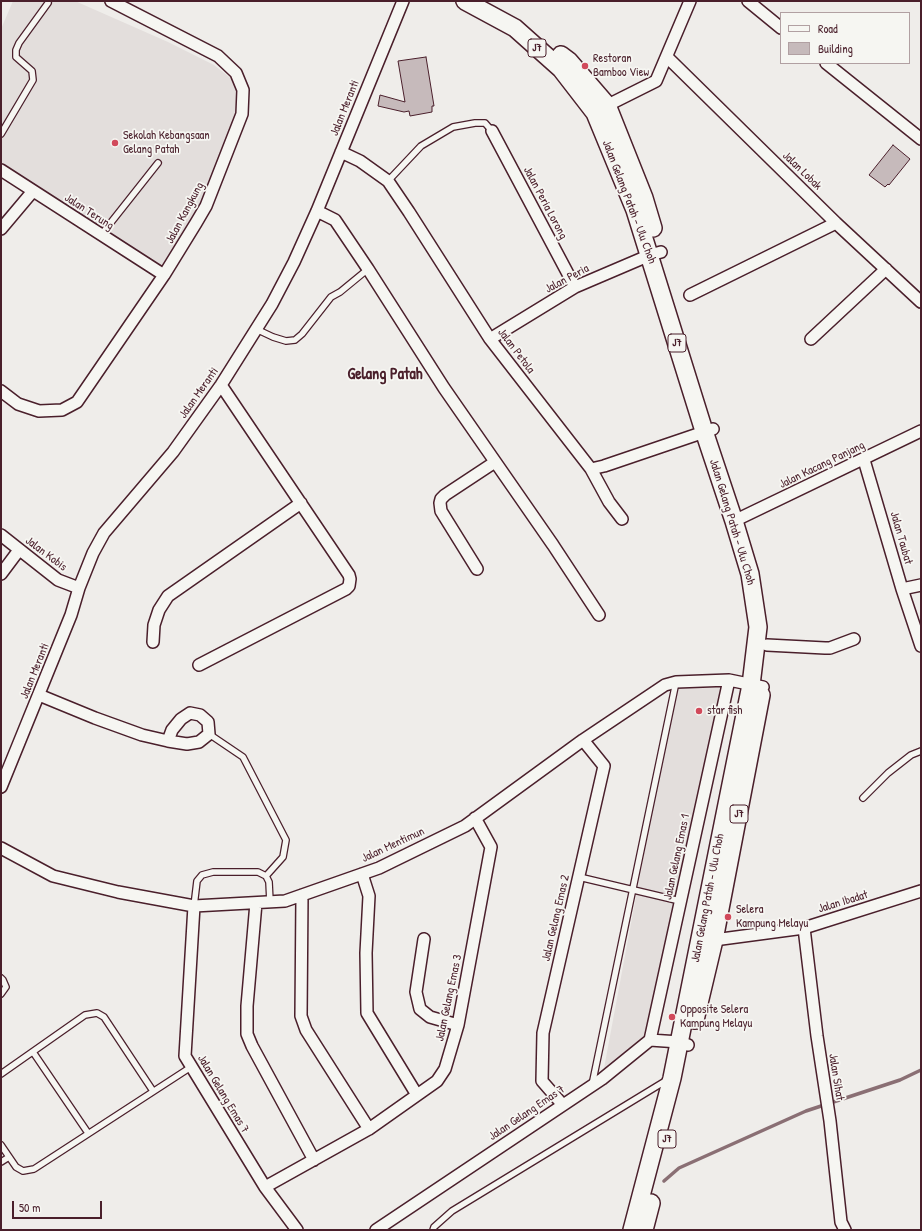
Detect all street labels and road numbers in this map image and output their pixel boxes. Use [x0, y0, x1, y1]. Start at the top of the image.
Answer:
road number: J7 [528, 39, 546, 57]
street label: Jalan Meranti [327, 78, 363, 138]
street label: Jalan Gelang Patah - Ulu Choh [599, 138, 659, 266]
street label: Jalan Lobak [779, 149, 825, 193]
street label: Jalan Peria Lorong [520, 164, 570, 242]
street label: Jalan Kangkung [163, 180, 207, 246]
street label: Jalan Terung [62, 191, 116, 233]
street label: Jalan Peria [543, 261, 591, 297]
street label: Jalan Petola [494, 326, 538, 376]
road number: J7 [668, 334, 686, 352]
street label: Jalan Meranti [176, 365, 222, 421]
street label: Jalan Kacang Panjang [777, 438, 867, 492]
street label: Jalan Gelang Patah - Ulu Choh [706, 457, 758, 587]
street label: Jalan Taubat [887, 510, 915, 566]
street label: Jalan Kobis [22, 534, 70, 574]
street label: Jalan Meranti [17, 641, 53, 701]
road number: J7 [730, 805, 748, 823]
street label: Jalan Gelang Emas 1 [661, 813, 693, 901]
street label: Jalan Mentimun [359, 824, 427, 866]
street label: Jalan Gelang Patah - Ulu Choh [688, 832, 728, 964]
street label: Jalan Gelang Emas 2 [539, 873, 573, 963]
street label: Jalan Ibadat [816, 888, 870, 916]
street label: Jalan Gelang Emas 3 [433, 953, 465, 1043]
street label: Jalan Gelang Emas 7 [194, 1052, 252, 1136]
street label: Jalan Sihat [825, 1053, 847, 1101]
street label: Jalan Gelang Emas 7 [486, 1082, 568, 1144]
road number: J7 [658, 1130, 676, 1148]

